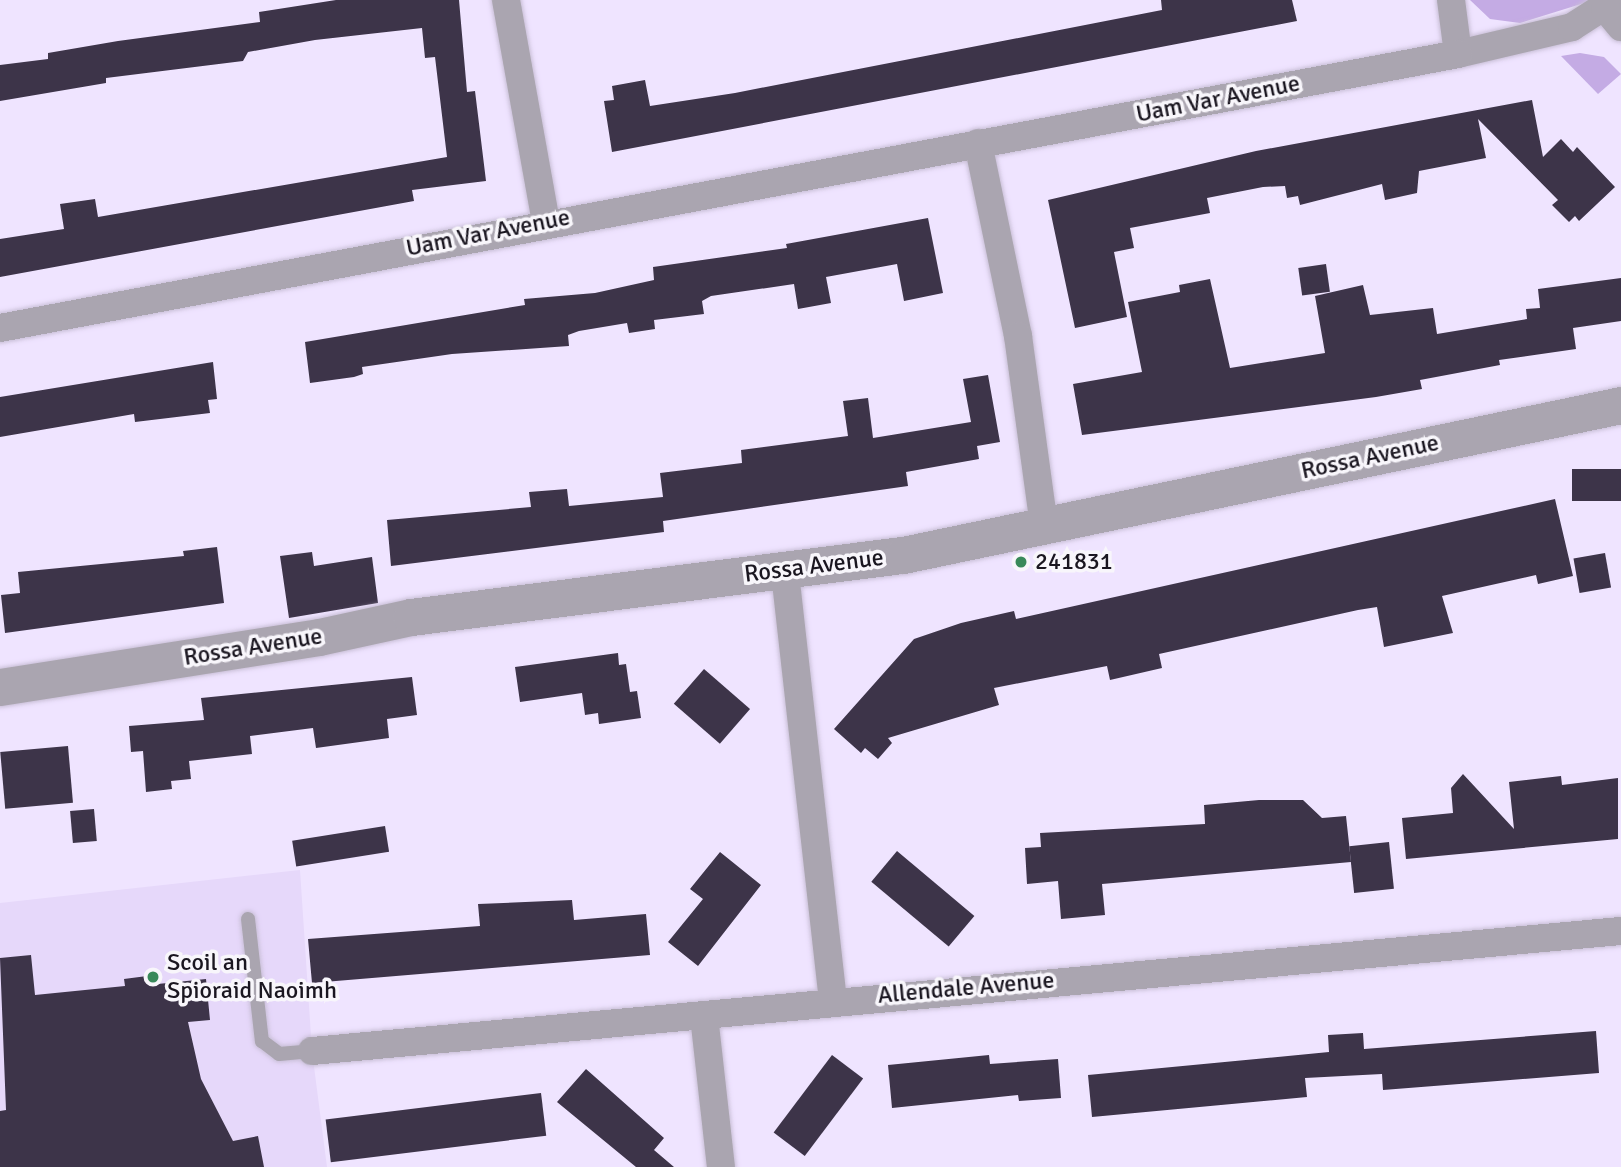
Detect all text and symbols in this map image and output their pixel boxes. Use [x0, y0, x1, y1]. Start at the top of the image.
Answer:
street label: Uam Var Avenue [1134, 69, 1302, 129]
street label: Uam Var Avenue [404, 203, 572, 263]
street label: Rossa Avenue [1298, 428, 1442, 486]
street label: Rossa Avenue [743, 543, 885, 589]
place label: 241831 [1035, 548, 1113, 576]
marker: 241831 [1013, 554, 1029, 570]
street label: Rossa Avenue [182, 622, 324, 672]
place label: Scoil an Spioraid Naoimh [167, 949, 337, 1005]
street label: Allendale Avenue [876, 966, 1056, 1010]
marker: Scoil an Spioraid Naoimh [145, 969, 161, 985]

